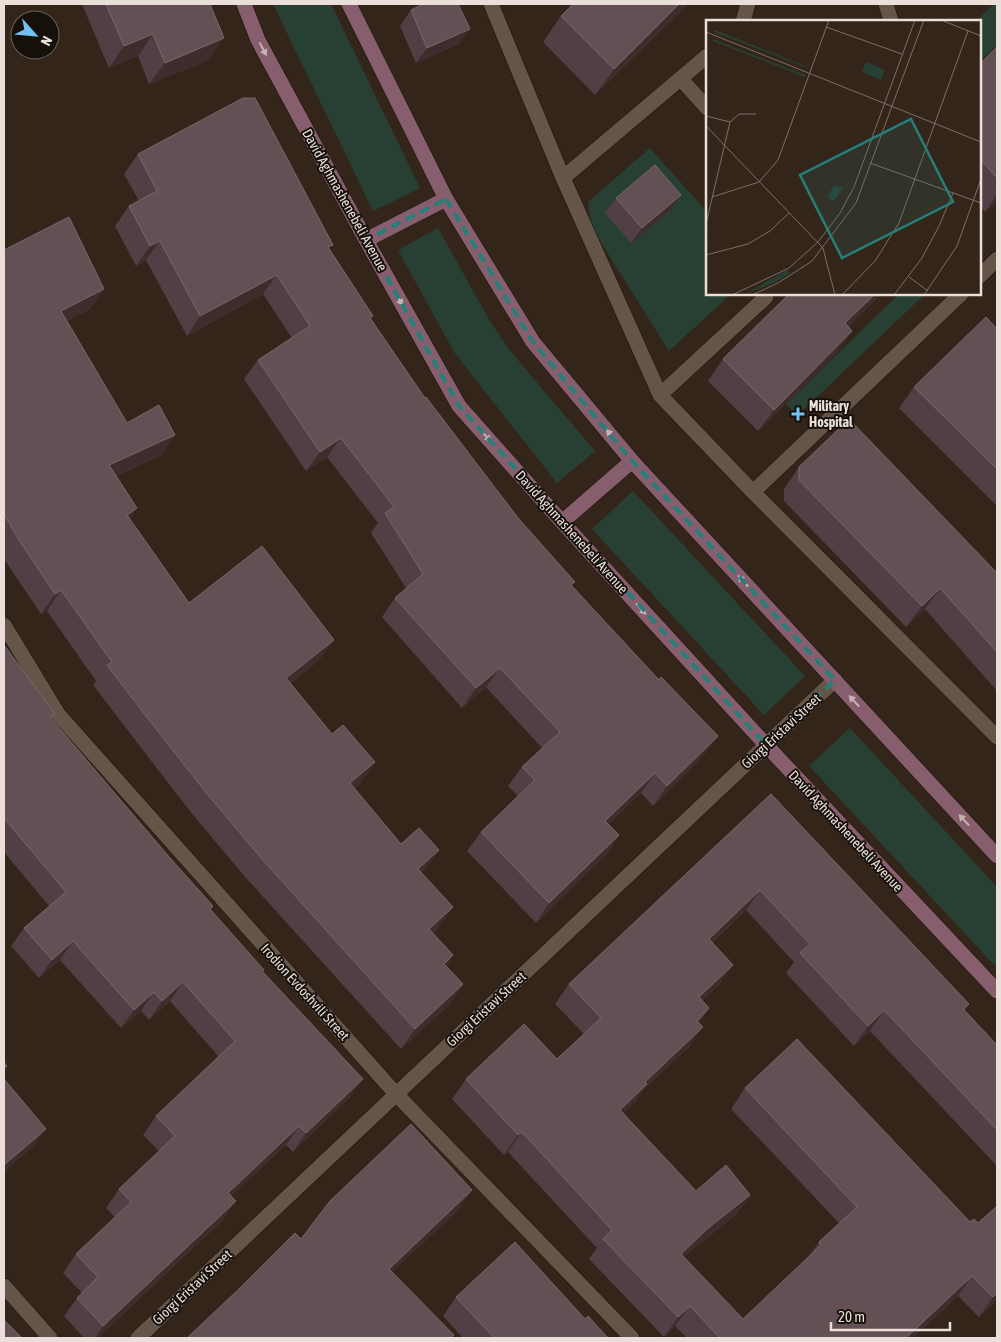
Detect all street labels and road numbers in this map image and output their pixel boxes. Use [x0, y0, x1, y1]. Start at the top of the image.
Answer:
street label: David Aghmashenebeli Avenue [299, 126, 391, 274]
street label: David Aghmashenebeli Avenue [513, 467, 631, 597]
street label: Giorgi Eristavi Street [738, 690, 824, 772]
street label: David Aghmashenebeli Avenue [786, 767, 906, 895]
street label: Irodion Evdoshvili Street [257, 940, 353, 1044]
street label: Giorgi Eristavi Street [443, 968, 529, 1050]
street label: Giorgi Eristavi Street [149, 1246, 235, 1328]

